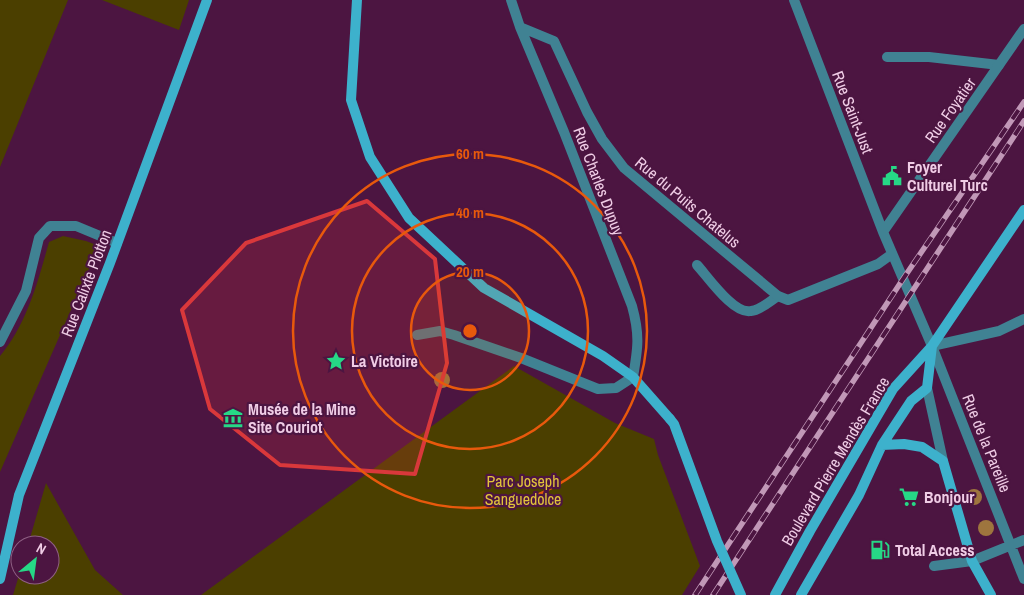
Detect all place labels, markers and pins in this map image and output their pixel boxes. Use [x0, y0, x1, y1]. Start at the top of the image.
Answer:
place label: Foyer Culturel Turc [907, 156, 988, 196]
public building icon: Foyer Culturel Turc [881, 165, 903, 187]
centre of rings [461, 322, 479, 340]
place icon: La Victoire [325, 350, 347, 372]
place label: La Victoire [351, 350, 418, 372]
place label: Musée de la Mine Site Couriot [248, 398, 356, 438]
museum icon: Musée de la Mine Site Couriot [222, 407, 244, 429]
supermarket icon: Bonjour [898, 486, 920, 508]
place label: Bonjour [924, 486, 975, 508]
fuel station icon: Total Access [869, 539, 891, 561]
place label: Total Access [895, 539, 975, 561]

